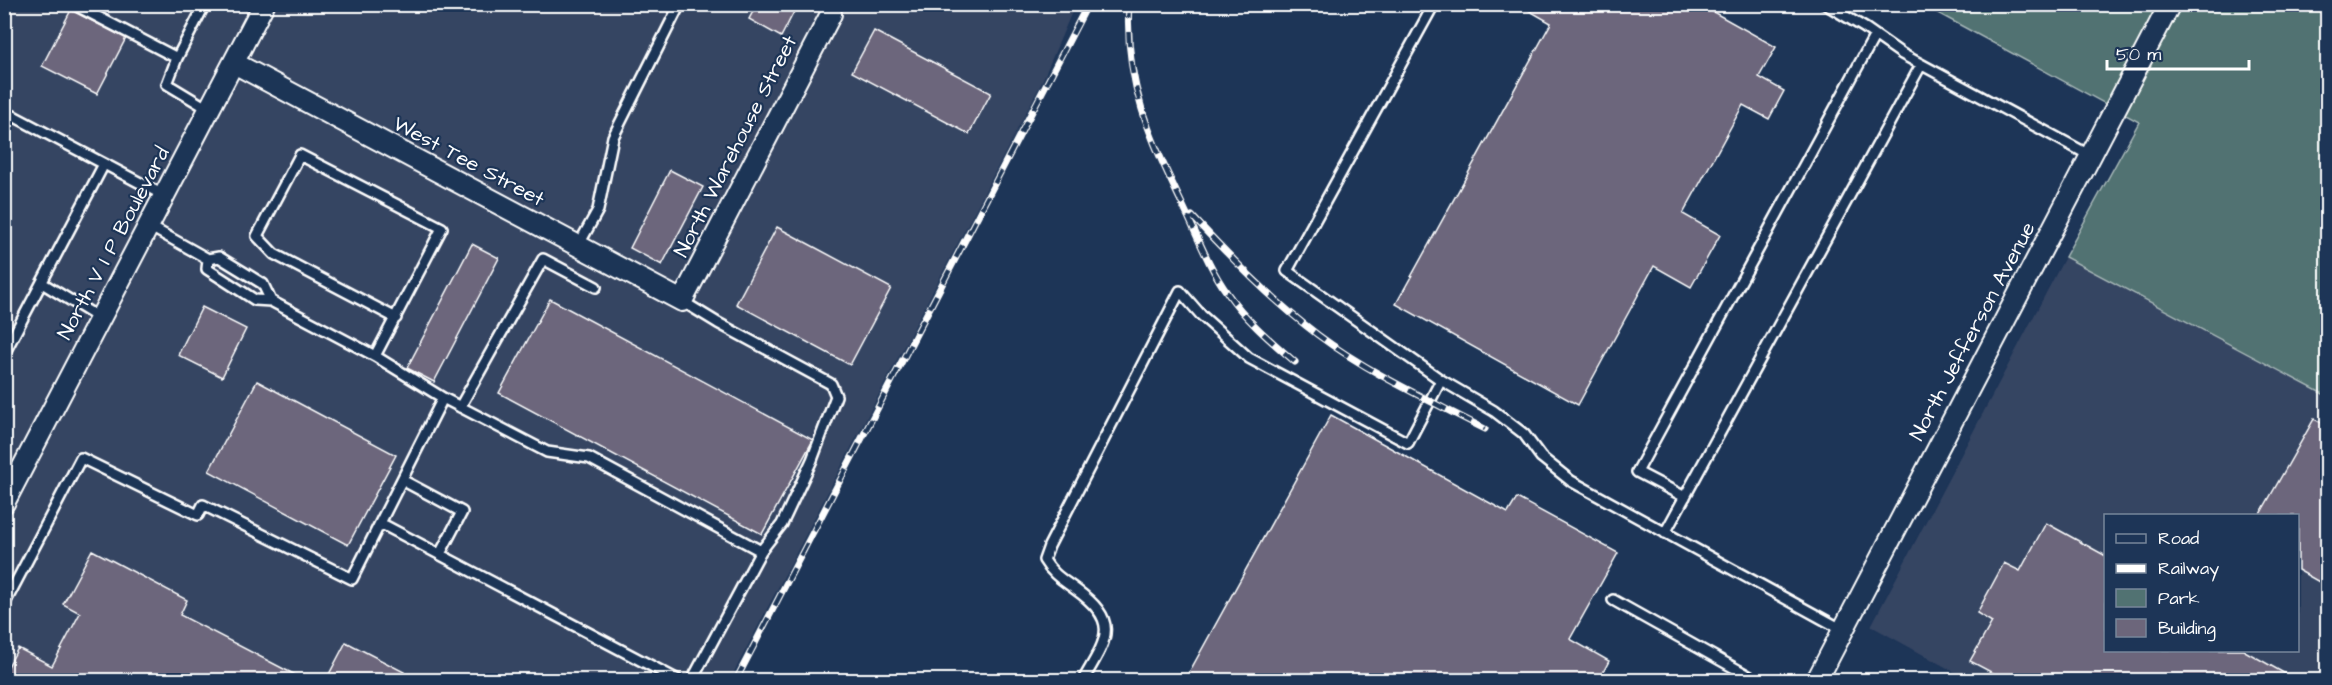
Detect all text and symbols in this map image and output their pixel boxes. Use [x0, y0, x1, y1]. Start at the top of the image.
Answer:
street label: North Warehouse Street [667, 30, 804, 262]
scale bar [2107, 33, 2250, 71]
text: 50 m [2116, 42, 2161, 67]
street label: West Tee Street [388, 109, 550, 214]
street label: North V I P Boulevard [50, 141, 177, 345]
street label: North Jefferson Avenue [1902, 217, 2042, 446]
legend [2104, 514, 2299, 652]
text: Road [2158, 526, 2199, 551]
text: Railway [2158, 556, 2219, 582]
text: Park [2158, 586, 2200, 611]
text: Building [2158, 616, 2216, 642]

